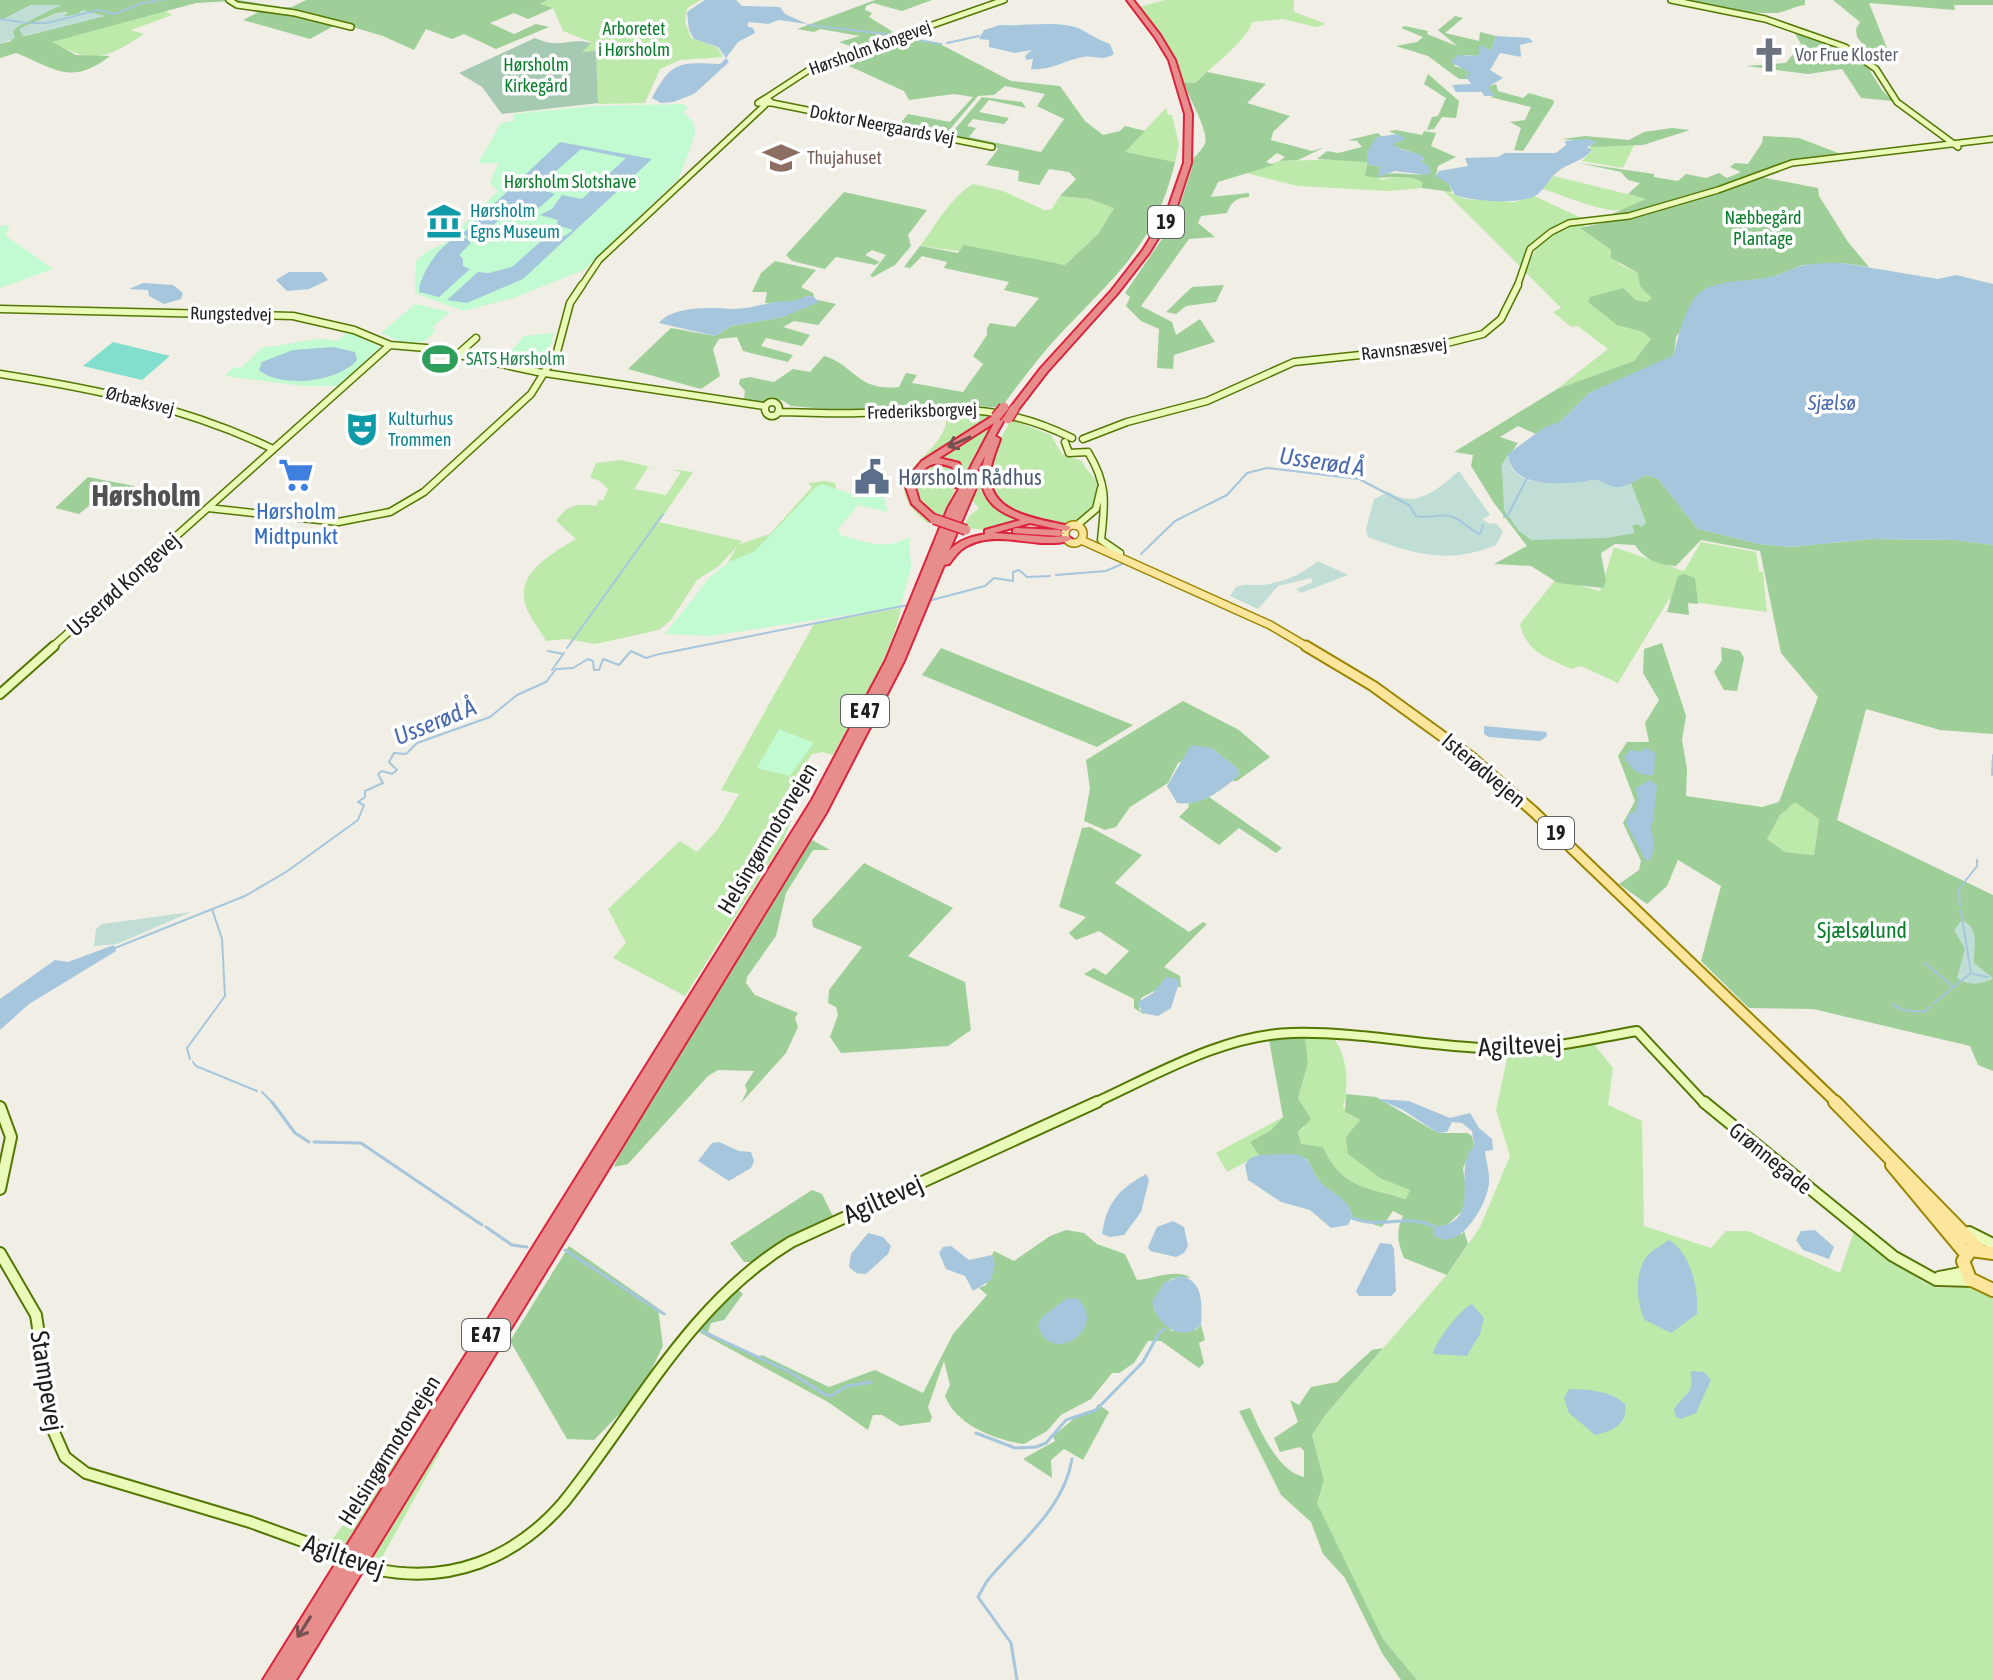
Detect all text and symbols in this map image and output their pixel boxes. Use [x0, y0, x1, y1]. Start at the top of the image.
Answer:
street label: Hørsholm Kongevej [806, 16, 934, 79]
park label: Arboretet i Hørsholm [598, 18, 670, 60]
church icon: Vor Frue Kloster [1750, 36, 1788, 74]
place label: Vor Frue Kloster [1795, 44, 1898, 65]
park label: Hørsholm Kirkegård [503, 54, 569, 96]
street label: Doktor Neergaards Vej [808, 100, 956, 149]
school or university icon: Thujahuset [762, 139, 800, 177]
place label: Thujahuset [807, 147, 882, 168]
park label: Hørsholm Slotshave [504, 171, 636, 192]
place label: Hørsholm Egns Museum [470, 200, 560, 242]
museum icon: Hørsholm Egns Museum [425, 202, 463, 240]
road number: 19 [1148, 206, 1184, 238]
park label: Næbbegård Plantage [1724, 207, 1802, 249]
street label: Rungstedvej [190, 302, 272, 325]
street label: Ravnsnæsvej [1360, 333, 1448, 364]
sports icon: SATS Hørsholm [421, 340, 459, 378]
place label: SATS Hørsholm [466, 348, 565, 369]
street label: Ørbæksvej [104, 382, 177, 419]
water label: Sjælsø [1807, 391, 1856, 414]
street label: Frederiksborgvej [867, 398, 977, 423]
place label: Kulturhus Trommen [388, 408, 453, 450]
theatre icon: Kulturhus Trommen [343, 410, 381, 448]
one-way arrow [948, 435, 972, 450]
water label: Usserød Å [1277, 440, 1367, 482]
supermarket icon: Hørsholm Midtpunkt [277, 456, 315, 494]
public building icon: Hørsholm Rådhus [853, 458, 891, 496]
place label: Hørsholm Rådhus [898, 464, 1042, 490]
district label: Hørsholm [91, 478, 201, 512]
place label: Hørsholm Midtpunkt [254, 498, 338, 549]
street label: Usserød Kongevej [61, 527, 185, 641]
water label: Usserød Å [389, 692, 480, 750]
road number: E 47 [841, 695, 889, 727]
street label: Isterødvejen [1437, 727, 1531, 813]
street label: Helsingørmotorvejen [712, 758, 822, 918]
road number: 19 [1538, 817, 1574, 849]
park label: Sjælsølund [1817, 917, 1907, 943]
street label: Agiltevej [1477, 1028, 1563, 1062]
street label: Grønnegade [1724, 1117, 1818, 1199]
street label: Agiltevej [839, 1168, 927, 1230]
road number: E 47 [462, 1319, 510, 1351]
street label: Stampevej [24, 1329, 70, 1433]
street label: Helsingørmotorvejen [333, 1370, 445, 1530]
street label: Agiltevej [299, 1528, 389, 1584]
one-way arrow [296, 1615, 312, 1638]

